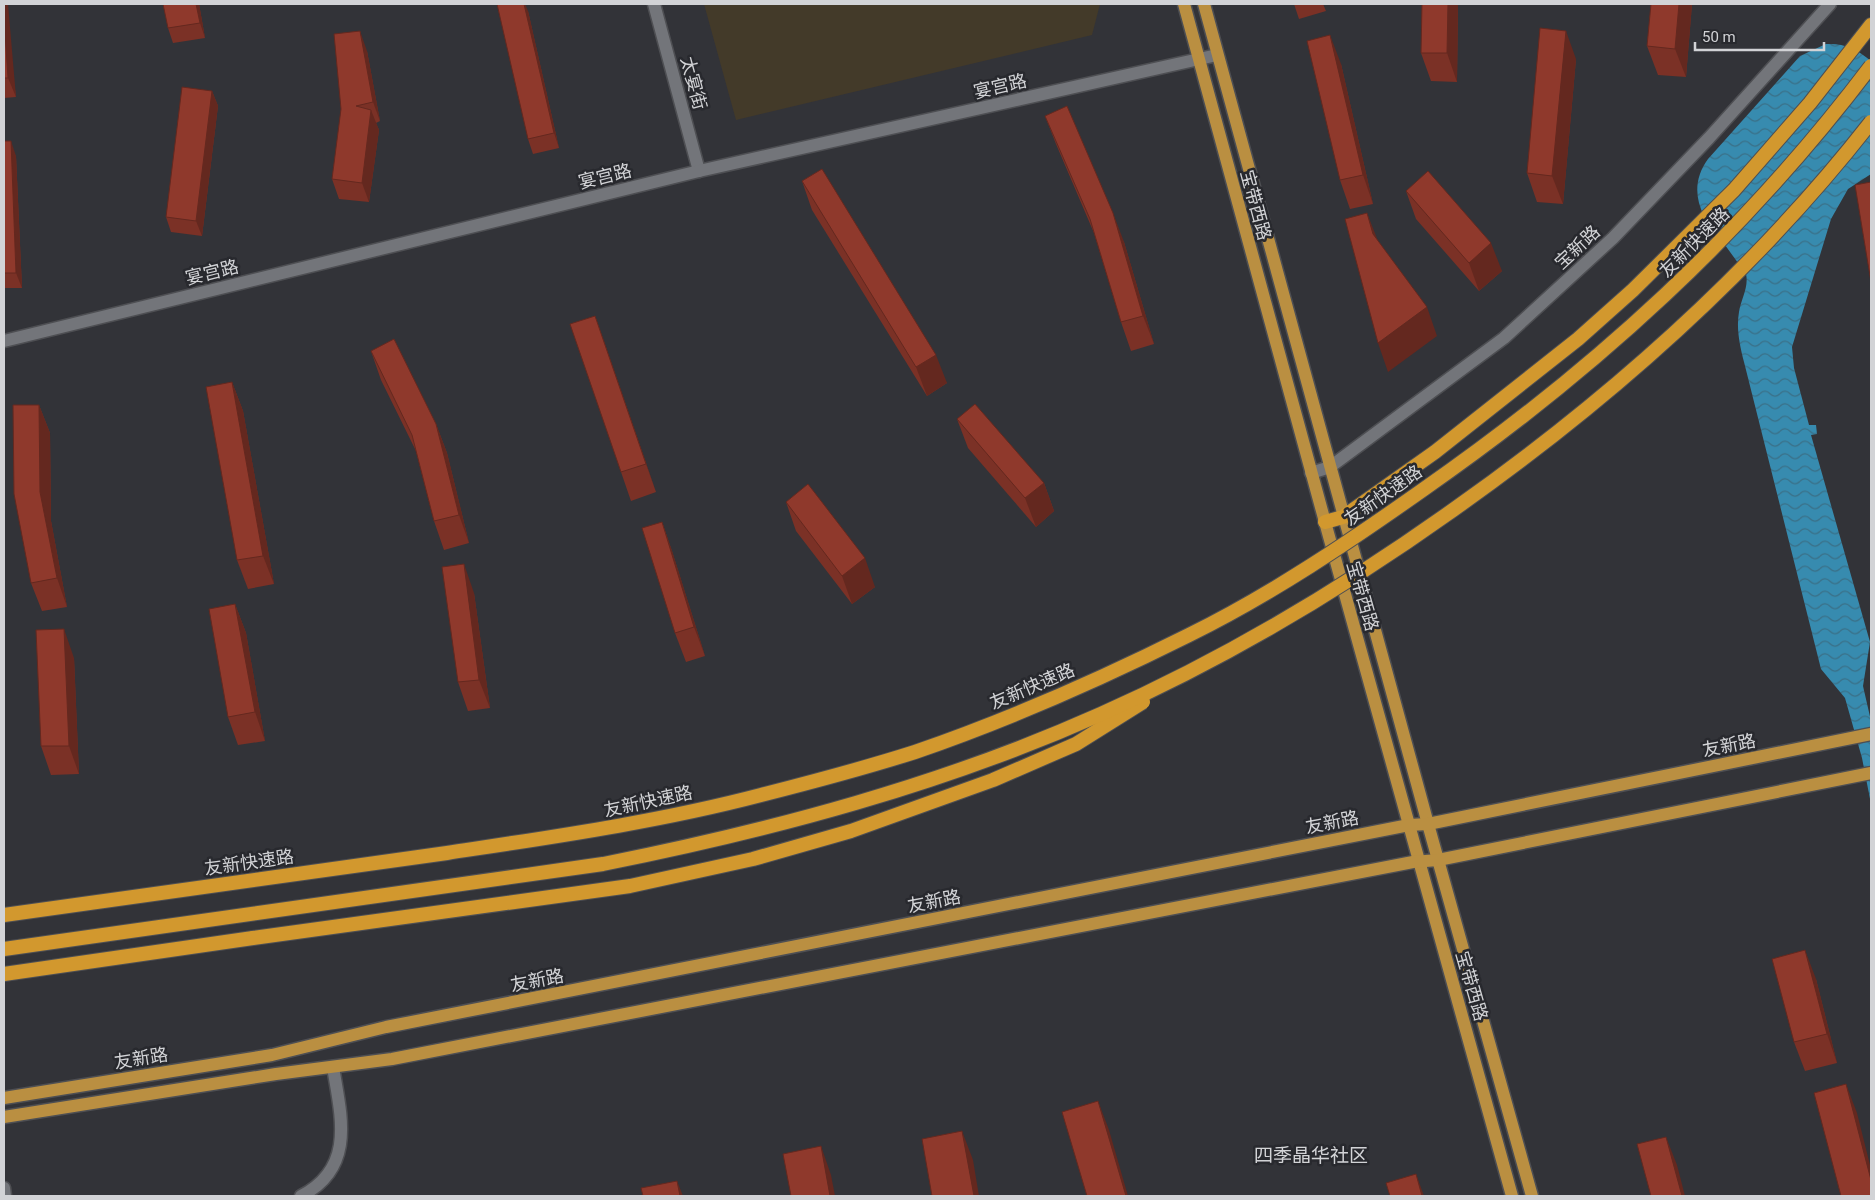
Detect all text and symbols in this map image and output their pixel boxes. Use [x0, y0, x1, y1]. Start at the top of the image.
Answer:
scale bar [1695, 20, 1824, 52]
text: 50 m [1702, 28, 1736, 46]
street label: 太宴街 [677, 54, 711, 112]
street label: 宴宫路 [971, 70, 1029, 102]
street label: 宴宫路 [576, 159, 634, 193]
street label: 宝带西路 [1237, 168, 1275, 242]
street label: 友新快速路 [1655, 203, 1733, 281]
street label: 宝新路 [1550, 221, 1604, 273]
street label: 宴宫路 [183, 255, 241, 289]
street label: 友新快速路 [1340, 461, 1426, 529]
street label: 宝带西路 [1343, 559, 1383, 633]
street label: 友新快速路 [986, 659, 1078, 713]
street label: 友新路 [1700, 730, 1758, 760]
street label: 友新快速路 [602, 781, 694, 821]
street label: 友新路 [1303, 807, 1361, 837]
street label: 友新快速路 [203, 845, 295, 879]
street label: 友新路 [905, 886, 963, 916]
street label: 宝带西路 [1452, 949, 1492, 1023]
street label: 友新路 [508, 965, 566, 995]
street label: 友新路 [113, 1043, 169, 1073]
district label: 四季晶华社区 [1254, 1144, 1368, 1167]

